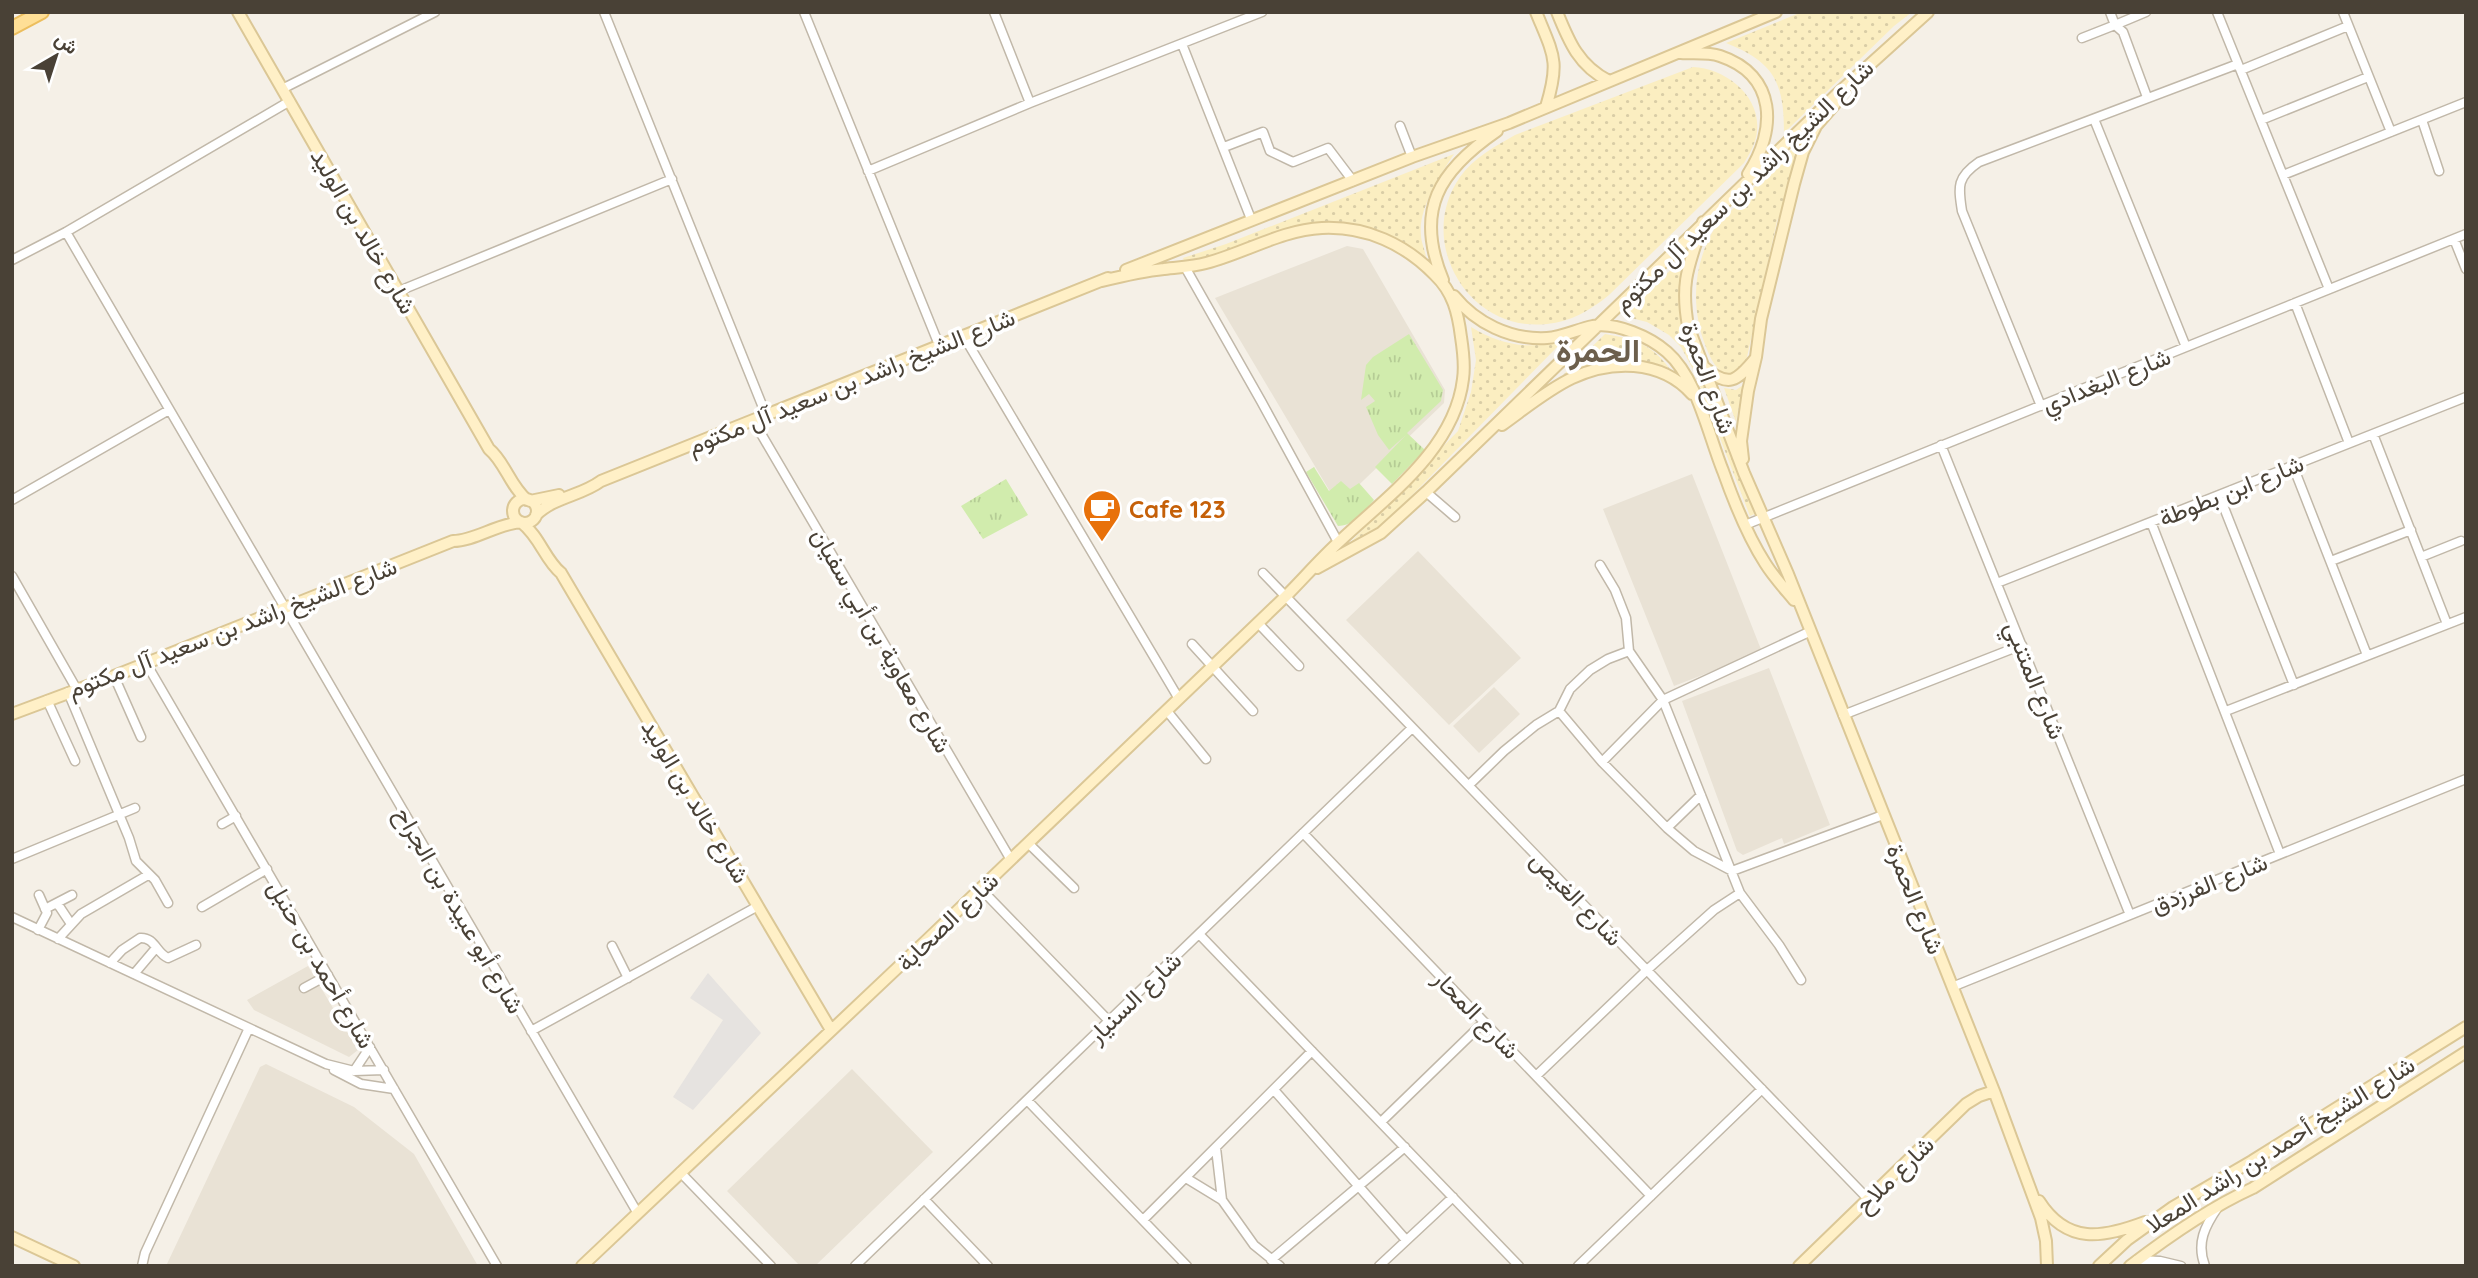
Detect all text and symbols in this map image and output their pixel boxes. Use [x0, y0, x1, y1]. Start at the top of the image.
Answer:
north arrow [21, 21, 91, 91]
text: ش [50, 26, 83, 59]
street label: شارع الشيخ راشد بن سعيد آل مكتوم [1607, 53, 1882, 320]
street label: شارع خالد بن الوليد [303, 143, 423, 320]
street label: شارع الشيخ راشد بن سعيد آل مكتوم [683, 301, 1020, 463]
street label: شارع الحمرة [1673, 318, 1743, 438]
district label: الحمرة [1556, 330, 1640, 371]
street label: شارع البغدادي [2037, 341, 2177, 424]
street label: شارع ابن بطوطة [2154, 447, 2308, 534]
cafe icon: Cafe 123 [1081, 488, 1123, 543]
place label: Cafe 123 [1129, 494, 1226, 524]
street label: شارع معاوية بن أبي سفيان [801, 522, 959, 760]
street label: شارع الشيخ راشد بن سعيد آل مكتوم [63, 550, 402, 707]
street label: شارع المتنبي [1994, 617, 2073, 745]
street label: شارع خالد بن الوليد [634, 714, 757, 889]
street label: شارع أبو عبيدة بن الجراح [387, 801, 531, 1020]
street label: شارع الحمرة [1879, 840, 1952, 959]
street label: شارع الغيص [1523, 844, 1630, 953]
street label: شارع الفرزدق [2147, 846, 2272, 922]
street label: شارع الصحابة [890, 865, 1006, 978]
street label: شارع أحمد بن حنبل [260, 875, 382, 1054]
street label: شارع السنيار [1080, 945, 1189, 1051]
street label: شارع المحار [1425, 963, 1527, 1066]
street label: شارع الشيخ أحمد بن راشد المعلا [2140, 1049, 2421, 1242]
street label: شارع ملاح [1848, 1129, 1941, 1220]

